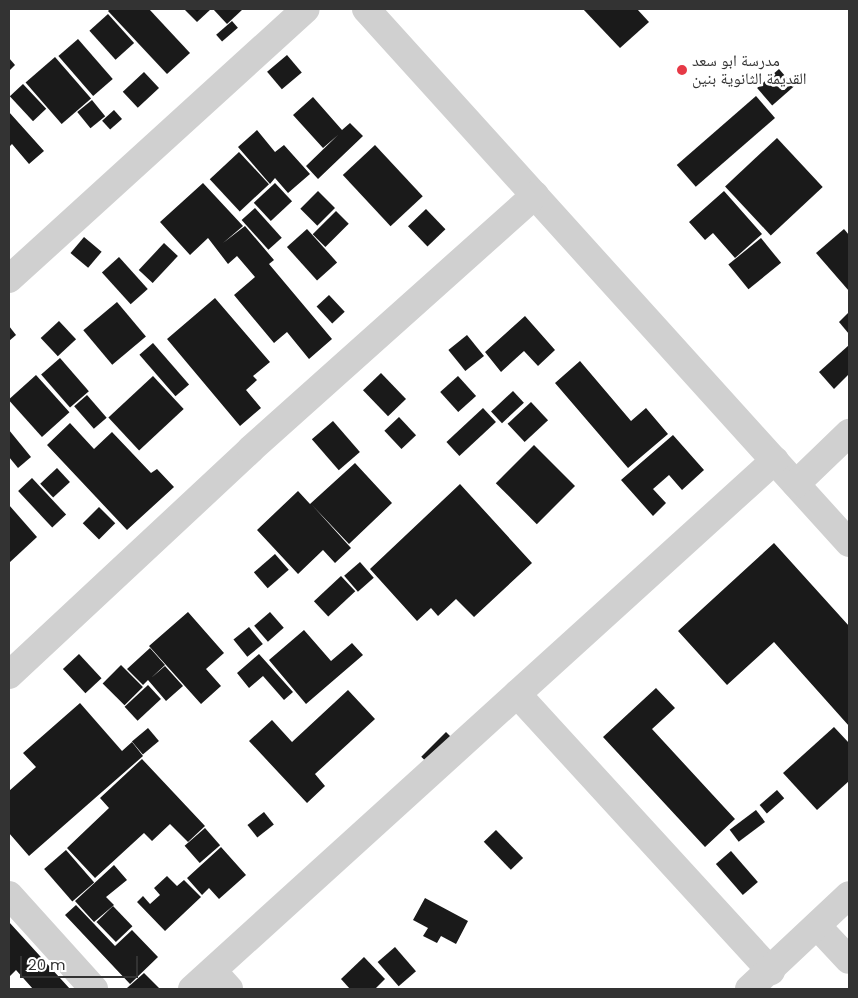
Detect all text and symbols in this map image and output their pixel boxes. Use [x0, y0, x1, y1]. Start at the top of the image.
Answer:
place label: مدرسة ابو سعد القديمة الثانوية بنين [692, 51, 807, 89]
marker: مدرسة ابو سعد القديمة الثانوية بنين [676, 64, 688, 76]
scale bar [22, 946, 140, 978]
text: 20 m [28, 954, 66, 975]

